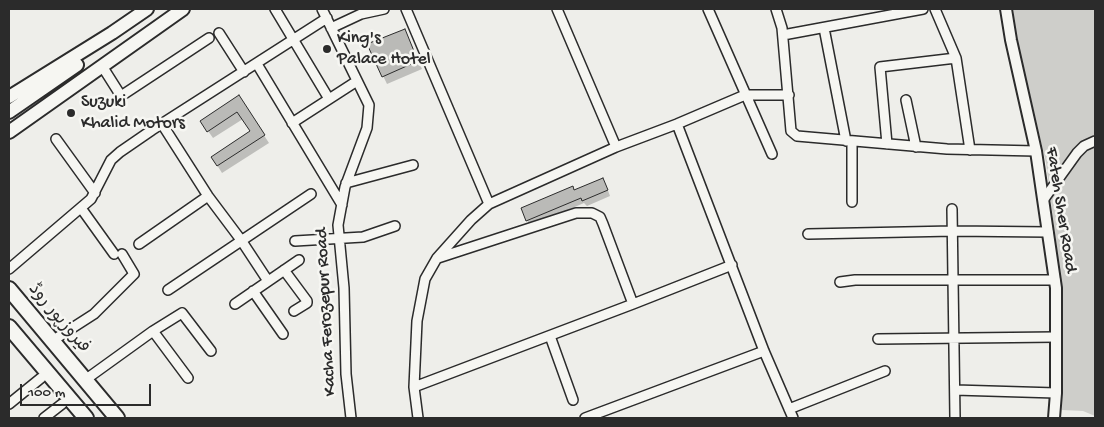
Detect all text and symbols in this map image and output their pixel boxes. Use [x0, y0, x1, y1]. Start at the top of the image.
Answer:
place label: King's Palace Hotel [337, 28, 431, 70]
marker: King's Palace Hotel [321, 43, 333, 55]
place label: Suzuki Khalid Motors [81, 92, 185, 134]
marker: Suzuki Khalid Motors [65, 107, 77, 119]
street label: Fateh Sher Road [1039, 146, 1081, 274]
street label: Kacha Ferozepur Road [312, 227, 342, 397]
street label: فیروزپور روڈ [22, 280, 94, 358]
scale bar [22, 374, 154, 406]
text: 100 m [28, 384, 65, 402]

